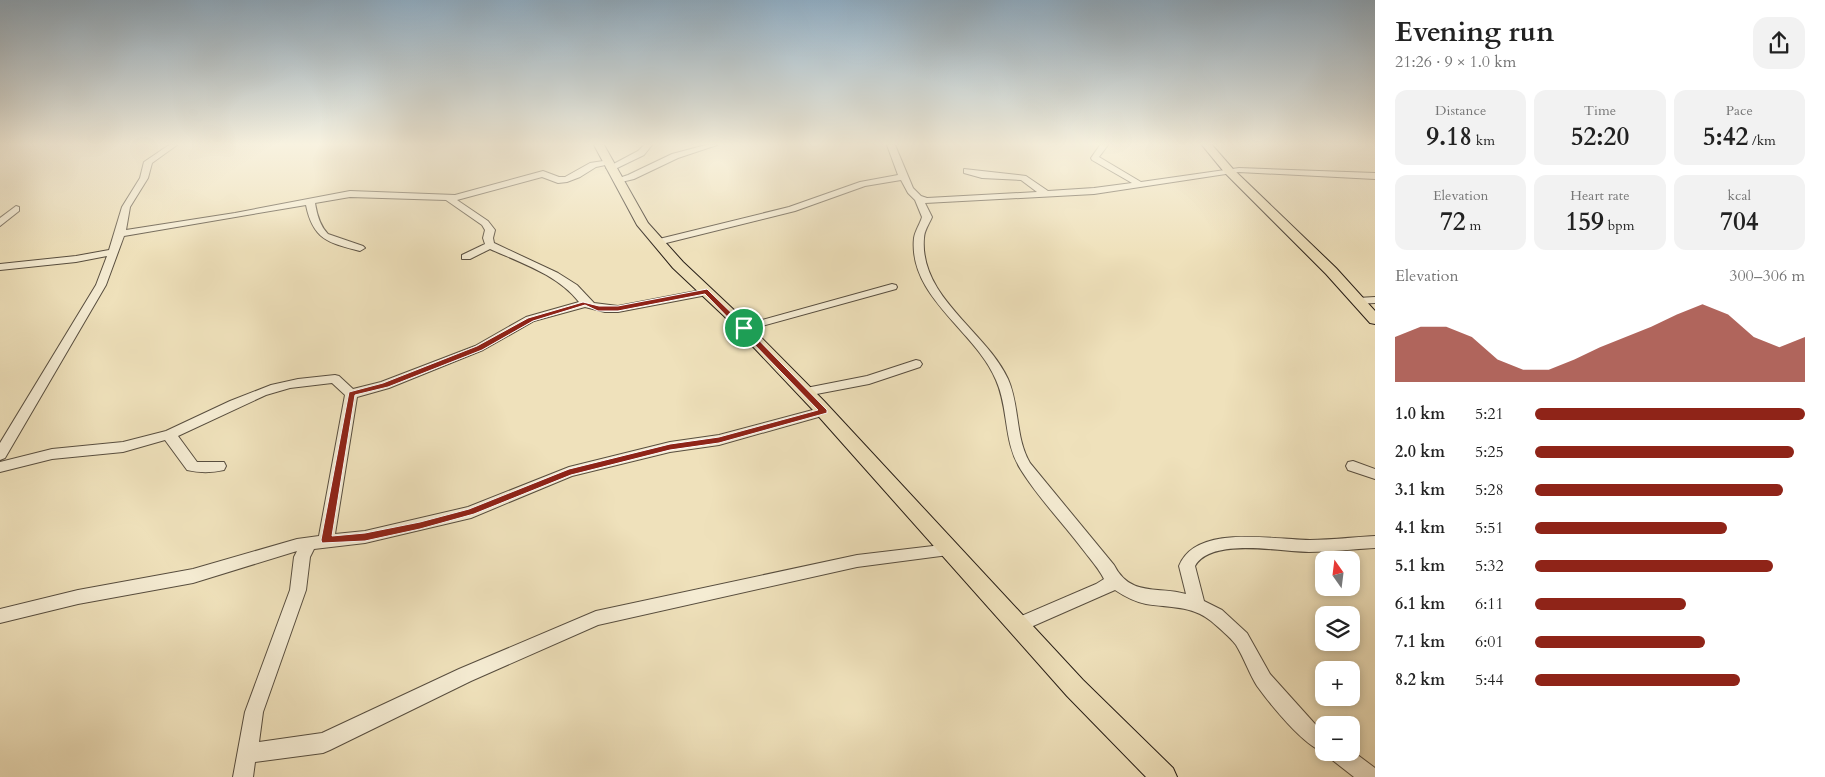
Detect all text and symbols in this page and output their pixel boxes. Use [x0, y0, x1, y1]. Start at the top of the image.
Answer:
text: Evening run [1395, 13, 1554, 51]
button: share [1753, 17, 1805, 69]
text: 21:26 · 9 × 1.0 km [1395, 51, 1516, 73]
text: Distance [1435, 101, 1486, 120]
text: Time [1584, 101, 1616, 120]
text: Pace [1726, 101, 1753, 120]
text: 9.18 [1426, 120, 1472, 154]
text: 52:20 [1571, 120, 1629, 154]
text: 5:42 [1703, 120, 1748, 154]
text: km [1472, 131, 1495, 150]
text: /km [1748, 131, 1776, 150]
text: Elevation [1433, 186, 1488, 205]
text: Heart rate [1570, 186, 1630, 205]
text: kcal [1728, 186, 1751, 205]
text: 72 [1440, 205, 1466, 239]
text: 159 [1565, 205, 1604, 239]
text: 704 [1720, 205, 1759, 239]
text: m [1466, 216, 1481, 235]
text: bpm [1604, 216, 1634, 235]
text: Elevation [1395, 265, 1459, 287]
text: 300–306 m [1729, 265, 1805, 287]
pin [723, 307, 765, 349]
icon: arrive [730, 314, 758, 342]
text: 1.0 km [1395, 403, 1445, 425]
text: 5:21 [1475, 403, 1504, 425]
text: 2.0 km [1395, 441, 1445, 463]
text: 5:25 [1475, 441, 1504, 463]
text: 3.1 km [1395, 479, 1445, 501]
text: 5:28 [1475, 479, 1504, 501]
text: 4.1 km [1395, 517, 1445, 539]
text: 5:51 [1475, 517, 1504, 539]
north arrow [1315, 551, 1360, 596]
map controls [1315, 551, 1360, 761]
text: 5.1 km [1395, 555, 1445, 577]
text: 5:32 [1475, 555, 1504, 577]
text: 6.1 km [1395, 593, 1445, 615]
text: 6:11 [1475, 593, 1504, 615]
button: layers [1315, 606, 1360, 651]
text: 7.1 km [1395, 631, 1445, 653]
text: 6:01 [1475, 631, 1504, 653]
button: + [1315, 661, 1360, 706]
text: 8.2 km [1395, 669, 1445, 691]
text: 5:44 [1475, 669, 1504, 691]
button: − [1315, 716, 1360, 761]

